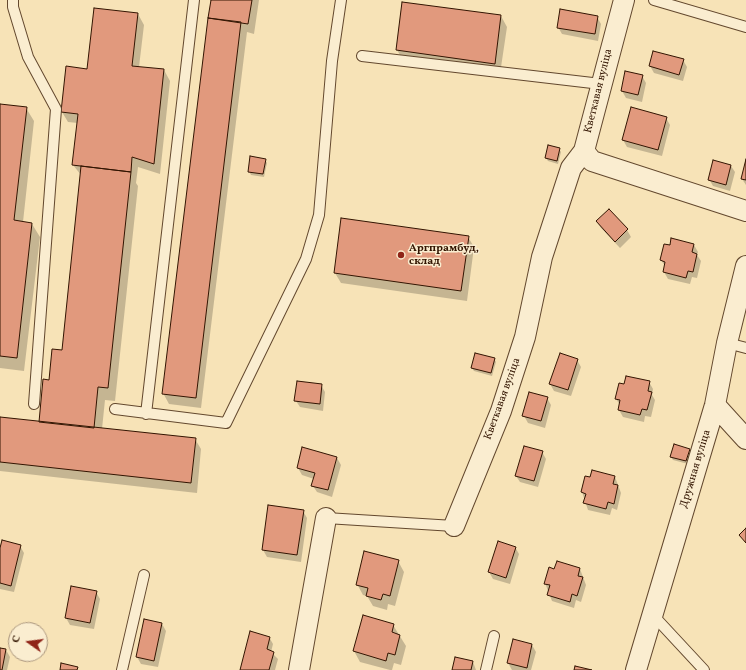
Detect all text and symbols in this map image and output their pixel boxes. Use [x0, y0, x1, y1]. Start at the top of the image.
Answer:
street label: Кветкавая вуліца [582, 47, 616, 135]
place label: Аргпрамбуд, склад [409, 242, 479, 268]
marker: Аргпрамбуд, склад [396, 250, 406, 260]
street label: Кветкавая вуліца [482, 356, 524, 442]
street label: Дружная вуліца [678, 428, 714, 510]
north arrow [8, 622, 48, 662]
text: С [9, 634, 25, 644]

